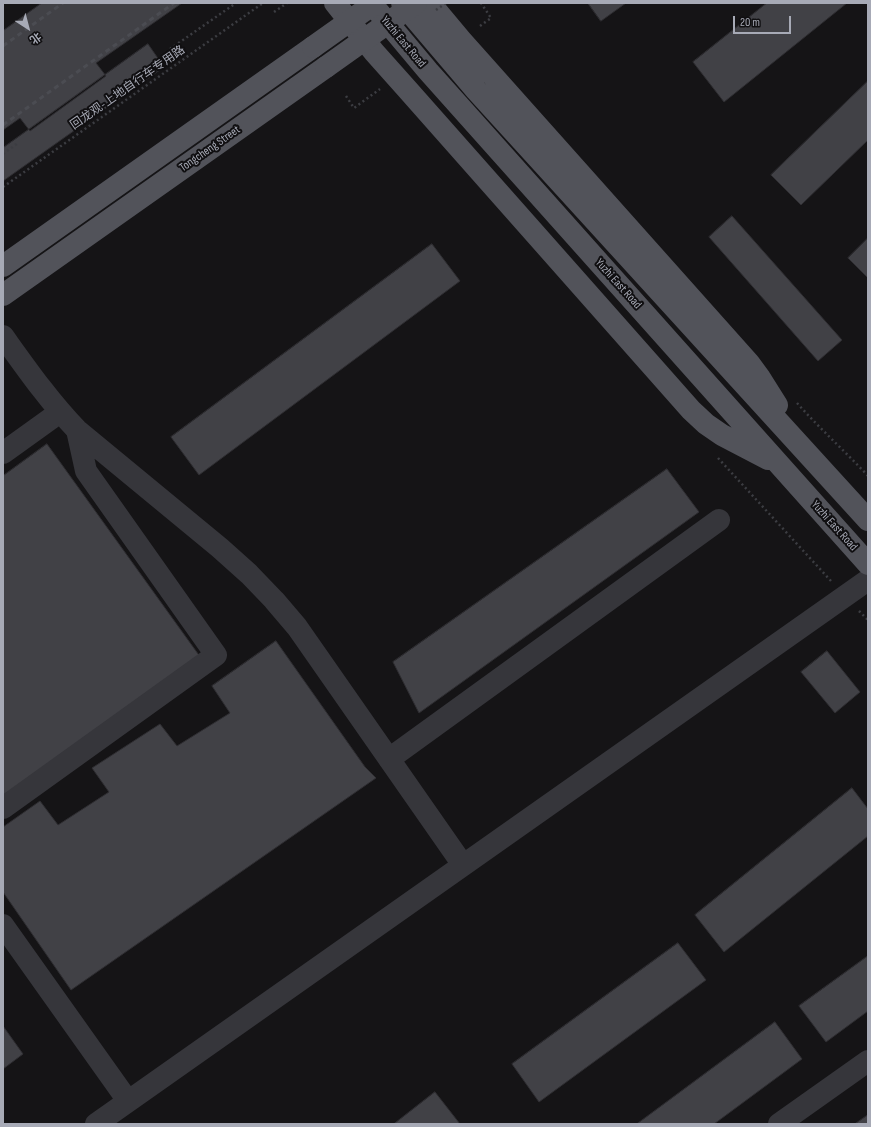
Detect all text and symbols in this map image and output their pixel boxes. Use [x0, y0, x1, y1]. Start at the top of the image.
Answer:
north arrow [8, 8, 48, 48]
scale bar [735, 8, 793, 34]
street label: Yuzhi East Road [377, 13, 429, 71]
text: 20 m [740, 15, 760, 30]
text: 北 [27, 30, 44, 47]
street label: 回龙观-上地自行车专用路 [68, 43, 188, 133]
street label: Tongcheng Street [177, 123, 243, 175]
street label: Yuzhi East Road [592, 256, 644, 312]
street label: Yuzhi East Road [808, 498, 860, 554]

